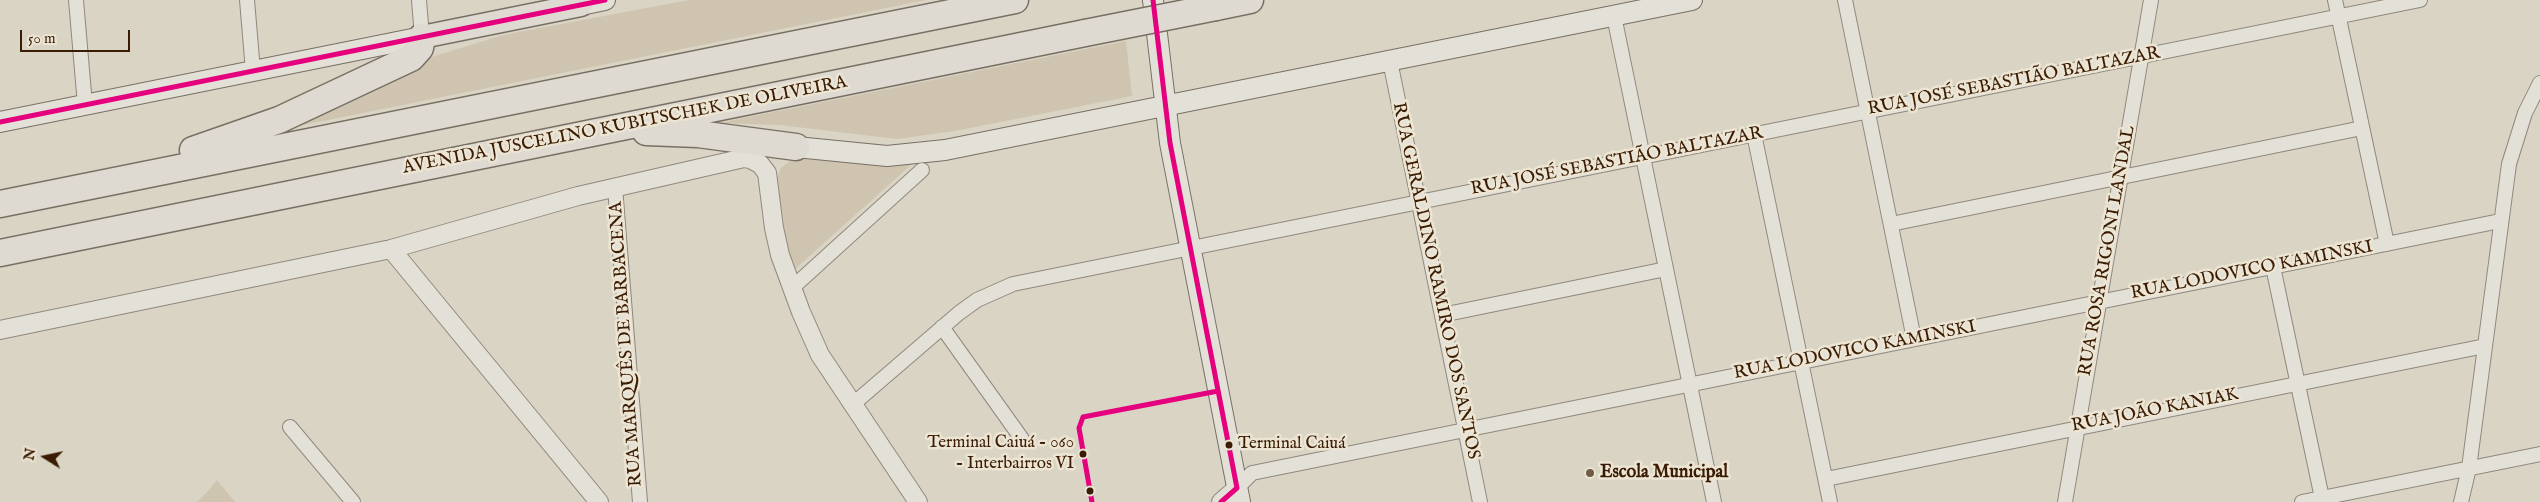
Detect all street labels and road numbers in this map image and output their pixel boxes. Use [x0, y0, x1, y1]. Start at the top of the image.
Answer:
street label: RUA JOSÉ SEBASTIÃO BALTAZAR [1866, 43, 2162, 121]
street label: AVENIDA JUSCELINO KUBITSCHEK DE OLIVEIRA [401, 72, 849, 180]
street label: RUA GERALDINO RAMIRO DOS SANTOS [1387, 101, 1483, 461]
street label: RUA JOSÉ SEBASTIÃO BALTAZAR [1469, 123, 1765, 201]
street label: RUA ROSA RIGONI LANDAL [2075, 124, 2141, 378]
street label: RUA MARQUÊS DE BARBACENA [606, 201, 648, 487]
street label: RUA LODOVICO KAMINSKI [2129, 237, 2375, 305]
street label: RUA LODOVICO KAMINSKI [1732, 317, 1978, 385]
street label: RUA JOÃO KANIAK [2070, 384, 2240, 438]

